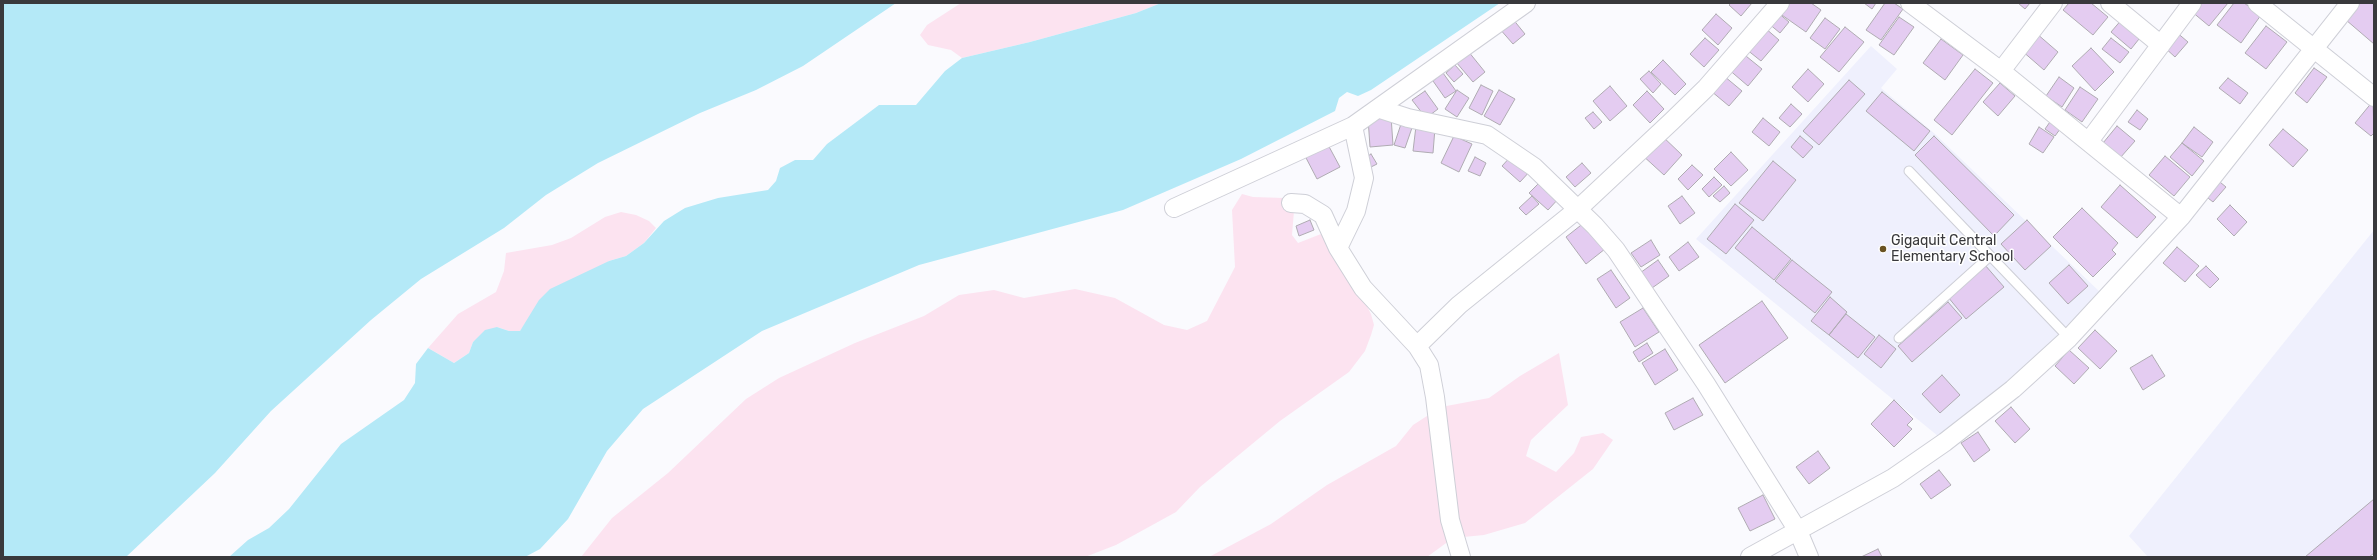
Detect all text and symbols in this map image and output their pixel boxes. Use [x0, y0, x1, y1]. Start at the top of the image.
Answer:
place label: Gigaquit Central Elementary School [1891, 233, 2014, 266]
marker: Gigaquit Central Elementary School [1878, 244, 1888, 254]

